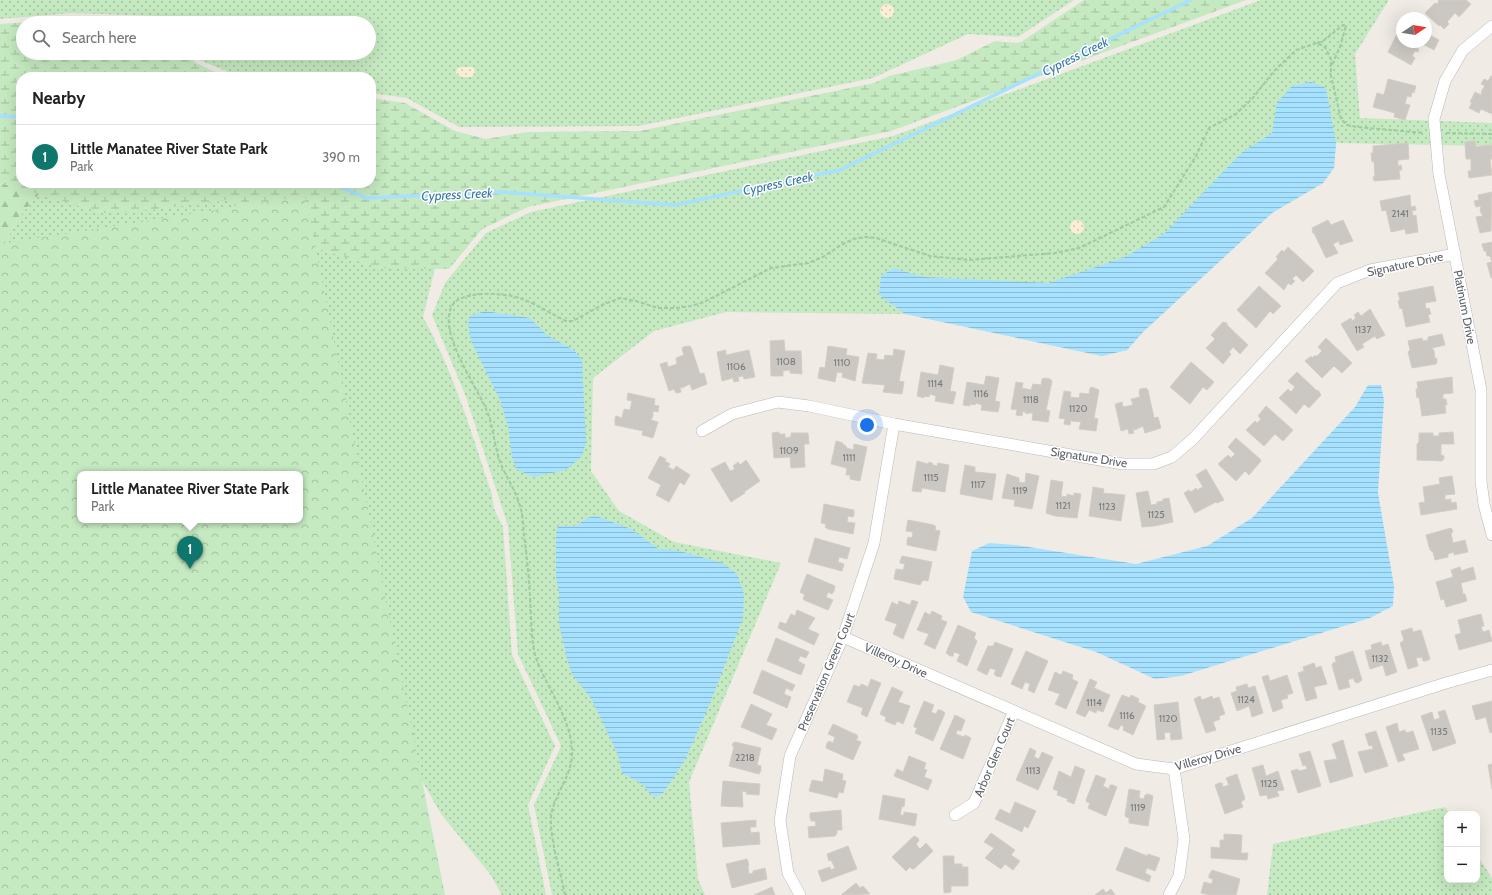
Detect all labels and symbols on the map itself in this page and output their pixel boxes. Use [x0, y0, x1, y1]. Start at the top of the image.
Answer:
north arrow [1396, 12, 1432, 48]
water label: Cypress Creek [1039, 33, 1111, 79]
water label: Cypress Creek [741, 168, 815, 198]
water label: Cypress Creek [421, 184, 493, 204]
house number: 2141 [1391, 207, 1409, 220]
street label: Signature Drive [1366, 249, 1444, 279]
street label: Platinum Drive [1450, 269, 1480, 345]
house number: 1137 [1355, 323, 1371, 336]
house number: 1108 [776, 355, 796, 368]
house number: 1110 [834, 356, 850, 369]
house number: 1106 [726, 360, 746, 373]
house number: 1114 [927, 377, 943, 390]
house number: 1116 [973, 387, 989, 400]
house number: 1118 [1023, 393, 1039, 406]
house number: 1120 [1069, 402, 1087, 415]
your location [857, 415, 877, 435]
house number: 1109 [779, 444, 799, 457]
street label: Signature Drive [1050, 444, 1128, 470]
house number: 1111 [842, 451, 856, 464]
house number: 1115 [923, 471, 939, 484]
house number: 1117 [971, 478, 985, 491]
house number: 1119 [1012, 484, 1028, 497]
house number: 1121 [1055, 499, 1071, 512]
house number: 1123 [1098, 500, 1116, 513]
house number: 1125 [1147, 508, 1165, 521]
pin: 1 [177, 536, 203, 569]
street label: Preservation Green Court [794, 611, 858, 733]
street label: Villeroy Drive [862, 639, 930, 681]
house number: 1132 [1371, 652, 1389, 665]
house number: 1124 [1237, 693, 1255, 706]
house number: 1114 [1086, 696, 1102, 709]
house number: 1116 [1119, 709, 1135, 722]
house number: 1120 [1159, 712, 1177, 725]
street label: Arbor Glen Court [970, 715, 1018, 799]
house number: 1135 [1430, 725, 1448, 738]
street label: Villeroy Drive [1173, 740, 1243, 774]
house number: 2218 [735, 751, 755, 764]
house number: 1113 [1025, 764, 1041, 777]
house number: 1125 [1260, 777, 1278, 790]
house number: 1119 [1130, 801, 1146, 814]

